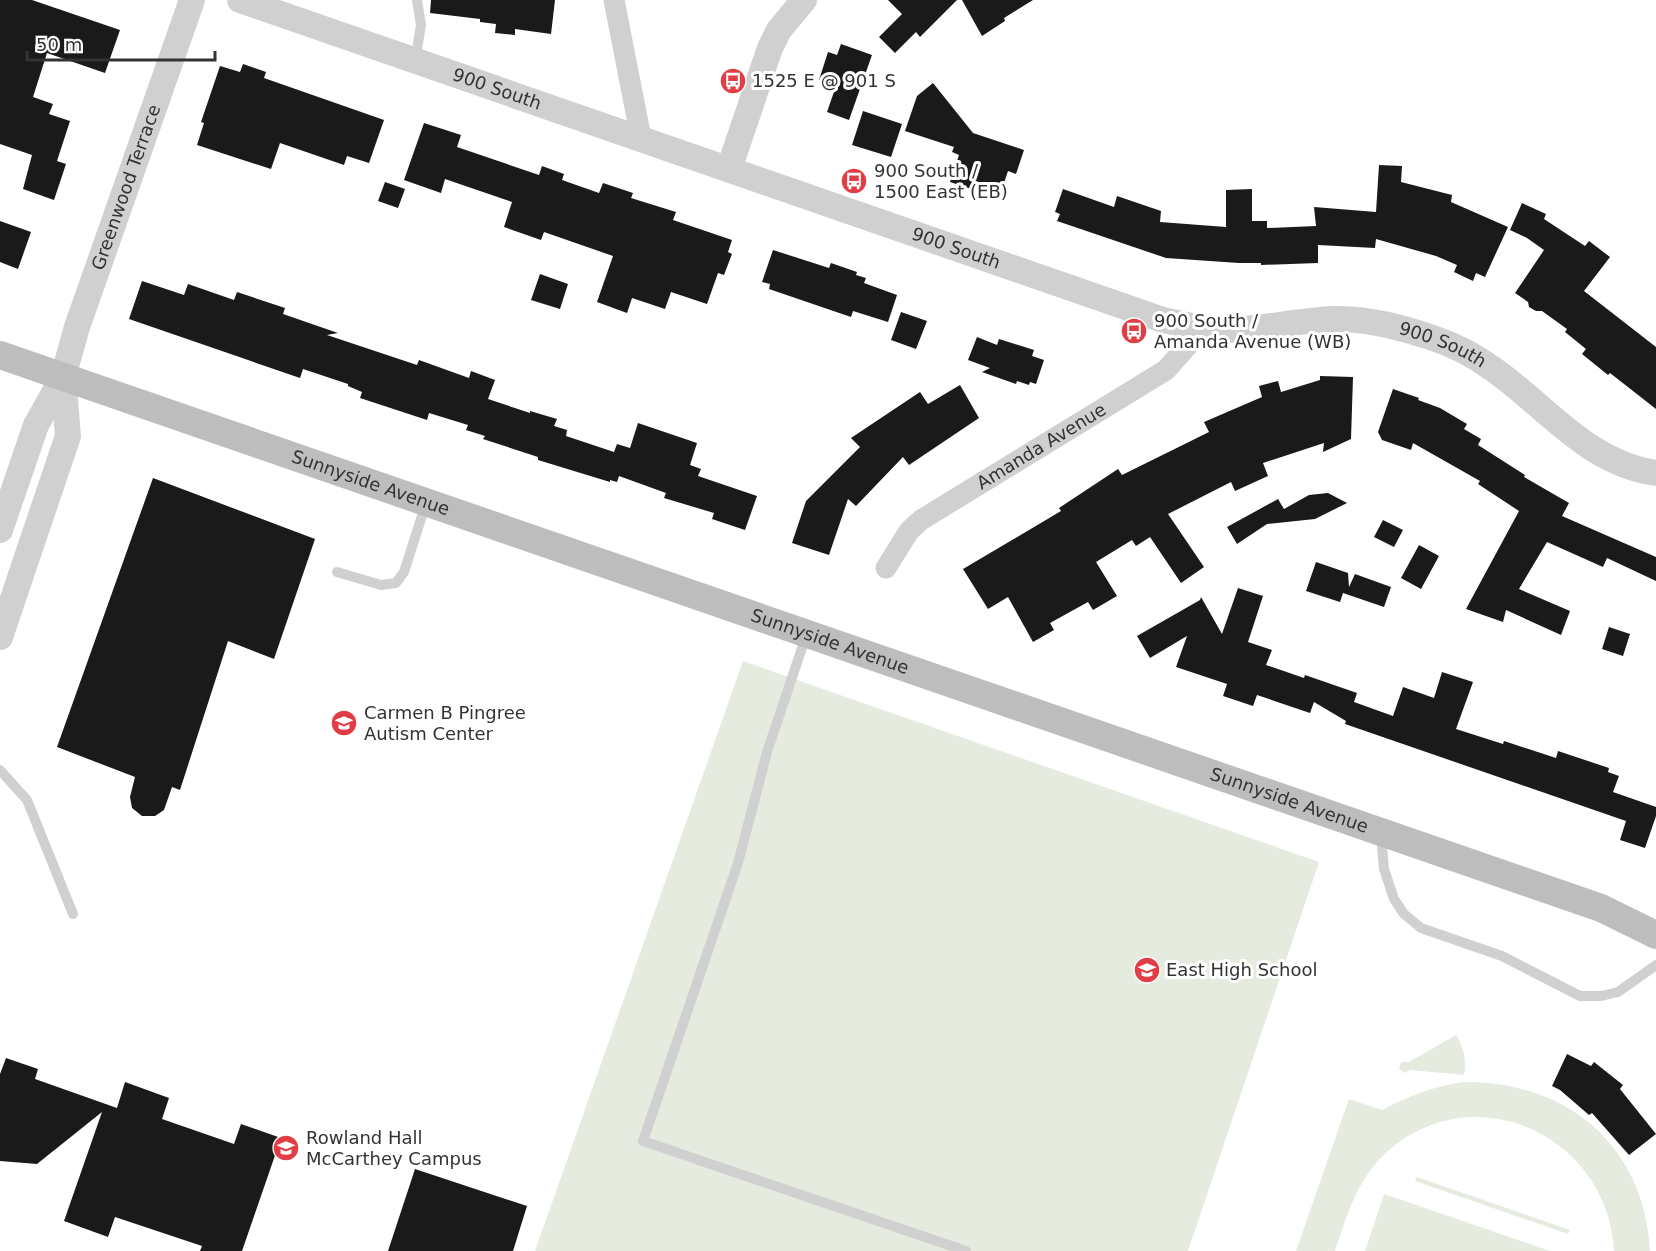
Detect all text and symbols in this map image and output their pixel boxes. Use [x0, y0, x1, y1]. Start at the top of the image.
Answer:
scale bar [27, 24, 214, 62]
text: 50 m [36, 34, 82, 55]
street label: 900 South [450, 64, 544, 114]
bus stop icon: 1525 E @ 901 S [718, 66, 748, 96]
place label: 1525 E @ 901 S [752, 70, 896, 91]
street label: Greenwood Terrace [87, 102, 164, 273]
place label: 900 South / 1500 East (EB) [874, 160, 1008, 202]
bus stop icon: 900 South / 1500 East (EB) [839, 166, 869, 196]
street label: 900 South [909, 223, 1003, 273]
place label: 900 South / Amanda Avenue (WB) [1154, 310, 1351, 352]
bus stop icon: 900 South / Amanda Avenue (WB) [1119, 316, 1149, 346]
street label: 900 South [1397, 317, 1490, 372]
street label: Amanda Avenue [973, 398, 1109, 493]
street label: Sunnyside Avenue [289, 445, 453, 520]
street label: Sunnyside Avenue [748, 604, 912, 678]
place label: Carmen B Pingree Autism Center [364, 702, 526, 744]
school or university icon: Carmen B Pingree Autism Center [329, 708, 359, 738]
street label: Sunnyside Avenue [1208, 763, 1371, 837]
school or university icon: East High School [1132, 955, 1162, 985]
place label: East High School [1166, 959, 1317, 980]
place label: Rowland Hall McCarthey Campus [306, 1127, 482, 1169]
school or university icon: Rowland Hall McCarthey Campus [271, 1133, 301, 1163]

